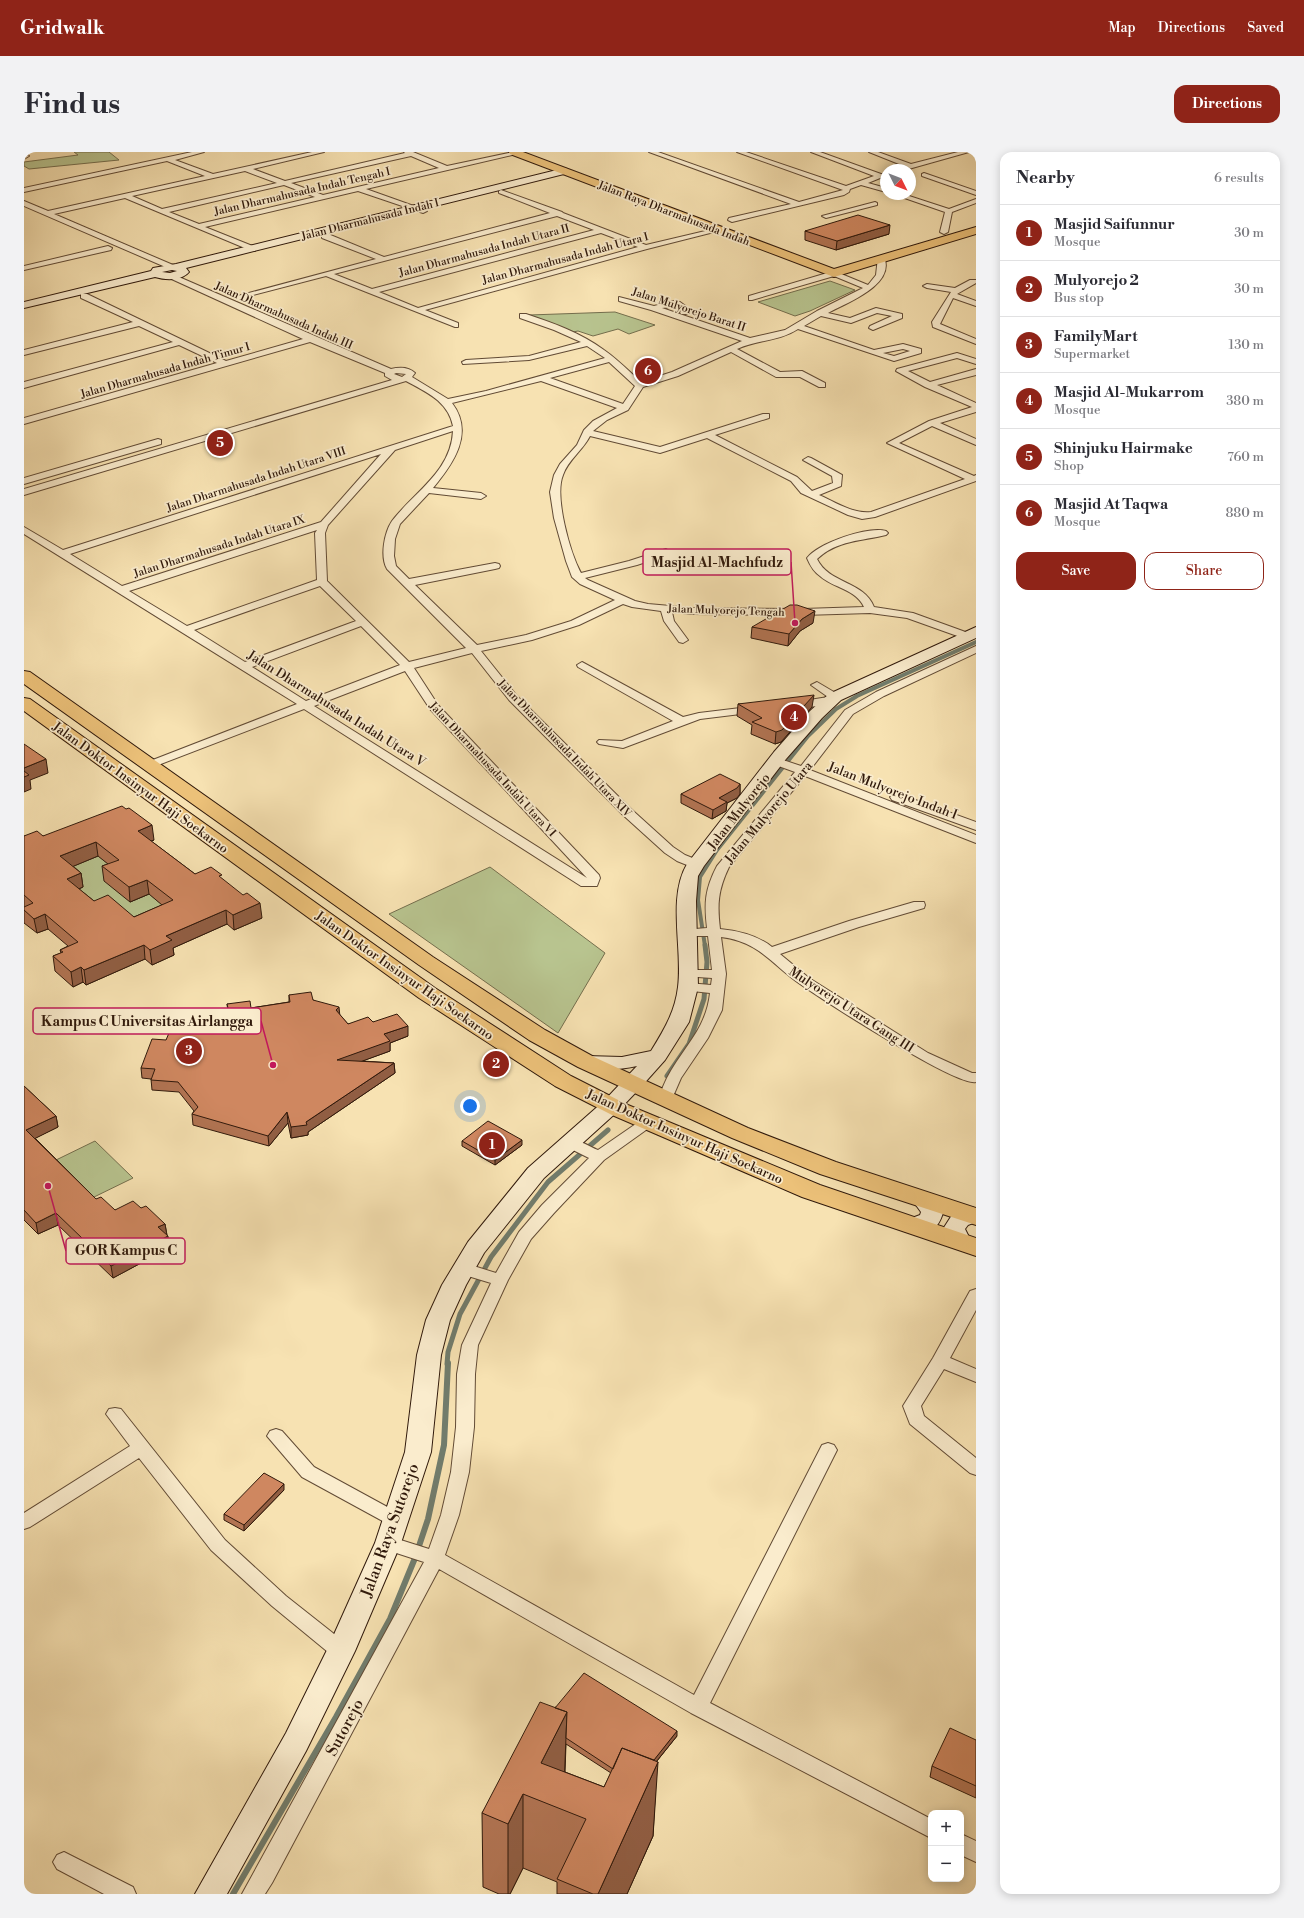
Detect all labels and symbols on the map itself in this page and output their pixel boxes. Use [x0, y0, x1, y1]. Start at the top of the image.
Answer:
north arrow [880, 164, 916, 200]
street label: Jalan Dharmahusada Indah Tengah I [212, 165, 393, 219]
street label: Jalan Raya Dharmahusada Indah [595, 178, 752, 250]
street label: Jalan Dharmahusada Indah I [299, 196, 441, 244]
street label: Jalan Dharmahusada Indah Utara II [397, 221, 571, 279]
street label: Jalan Dharmahusada Indah Utara I [480, 229, 650, 287]
street label: Jalan Dharmahusada Indah III [211, 279, 356, 353]
street label: Jalan Mulyorejo Barat II [629, 285, 748, 335]
street label: Jalan Dharmahusada Indah Timur I [78, 340, 252, 402]
pin: 6 [635, 356, 661, 386]
pin: 5 [207, 428, 233, 458]
street label: Jalan Dharmahusada Indah Utara VIII [164, 444, 349, 516]
street label: Jalan Dharmahusada Indah Utara IX [131, 512, 307, 582]
callout: Masjid Al-Machfudz [643, 549, 791, 575]
text: Masjid Al-Machfudz [651, 554, 783, 572]
street label: Jalan Mulyorejo Tengah [666, 602, 785, 620]
street label: Jalan Dharmahusada Indah Utara V [244, 647, 429, 771]
street label: Jalan Dharmahusada Indah Utara XIV [494, 676, 634, 821]
street label: Jalan Dharmahusada Indah Utara VI [425, 699, 559, 841]
pin: 4 [781, 702, 807, 732]
street label: Jalan Doktor Insinyur Haji Soekarno [48, 718, 232, 857]
street label: Jalan Mulyorejo Utara [721, 758, 816, 868]
street label: Jalan Mulyorejo Indah I [825, 758, 960, 823]
street label: Jalan Mulyorejo [703, 770, 774, 854]
street label: Jalan Doktor Insinyur Haji Soekarno [312, 907, 497, 1044]
street label: Mulyorejo Utara Gang III [786, 963, 917, 1056]
callout: Kampus C Universitas Airlangga [33, 1008, 261, 1034]
text: Kampus C Universitas Airlangga [41, 1013, 254, 1031]
pin: 3 [176, 1036, 202, 1066]
pin: 2 [483, 1049, 509, 1079]
street label: Jalan Doktor Insinyur Haji Soekarno [583, 1086, 785, 1188]
your location [460, 1096, 480, 1116]
pin: 1 [479, 1130, 505, 1160]
callout: GOR Kampus C [66, 1238, 185, 1264]
text: GOR Kampus C [75, 1242, 177, 1260]
street label: Jalan Raya Sutorejo [356, 1461, 423, 1601]
street label: Sutorejo [322, 1695, 368, 1759]

